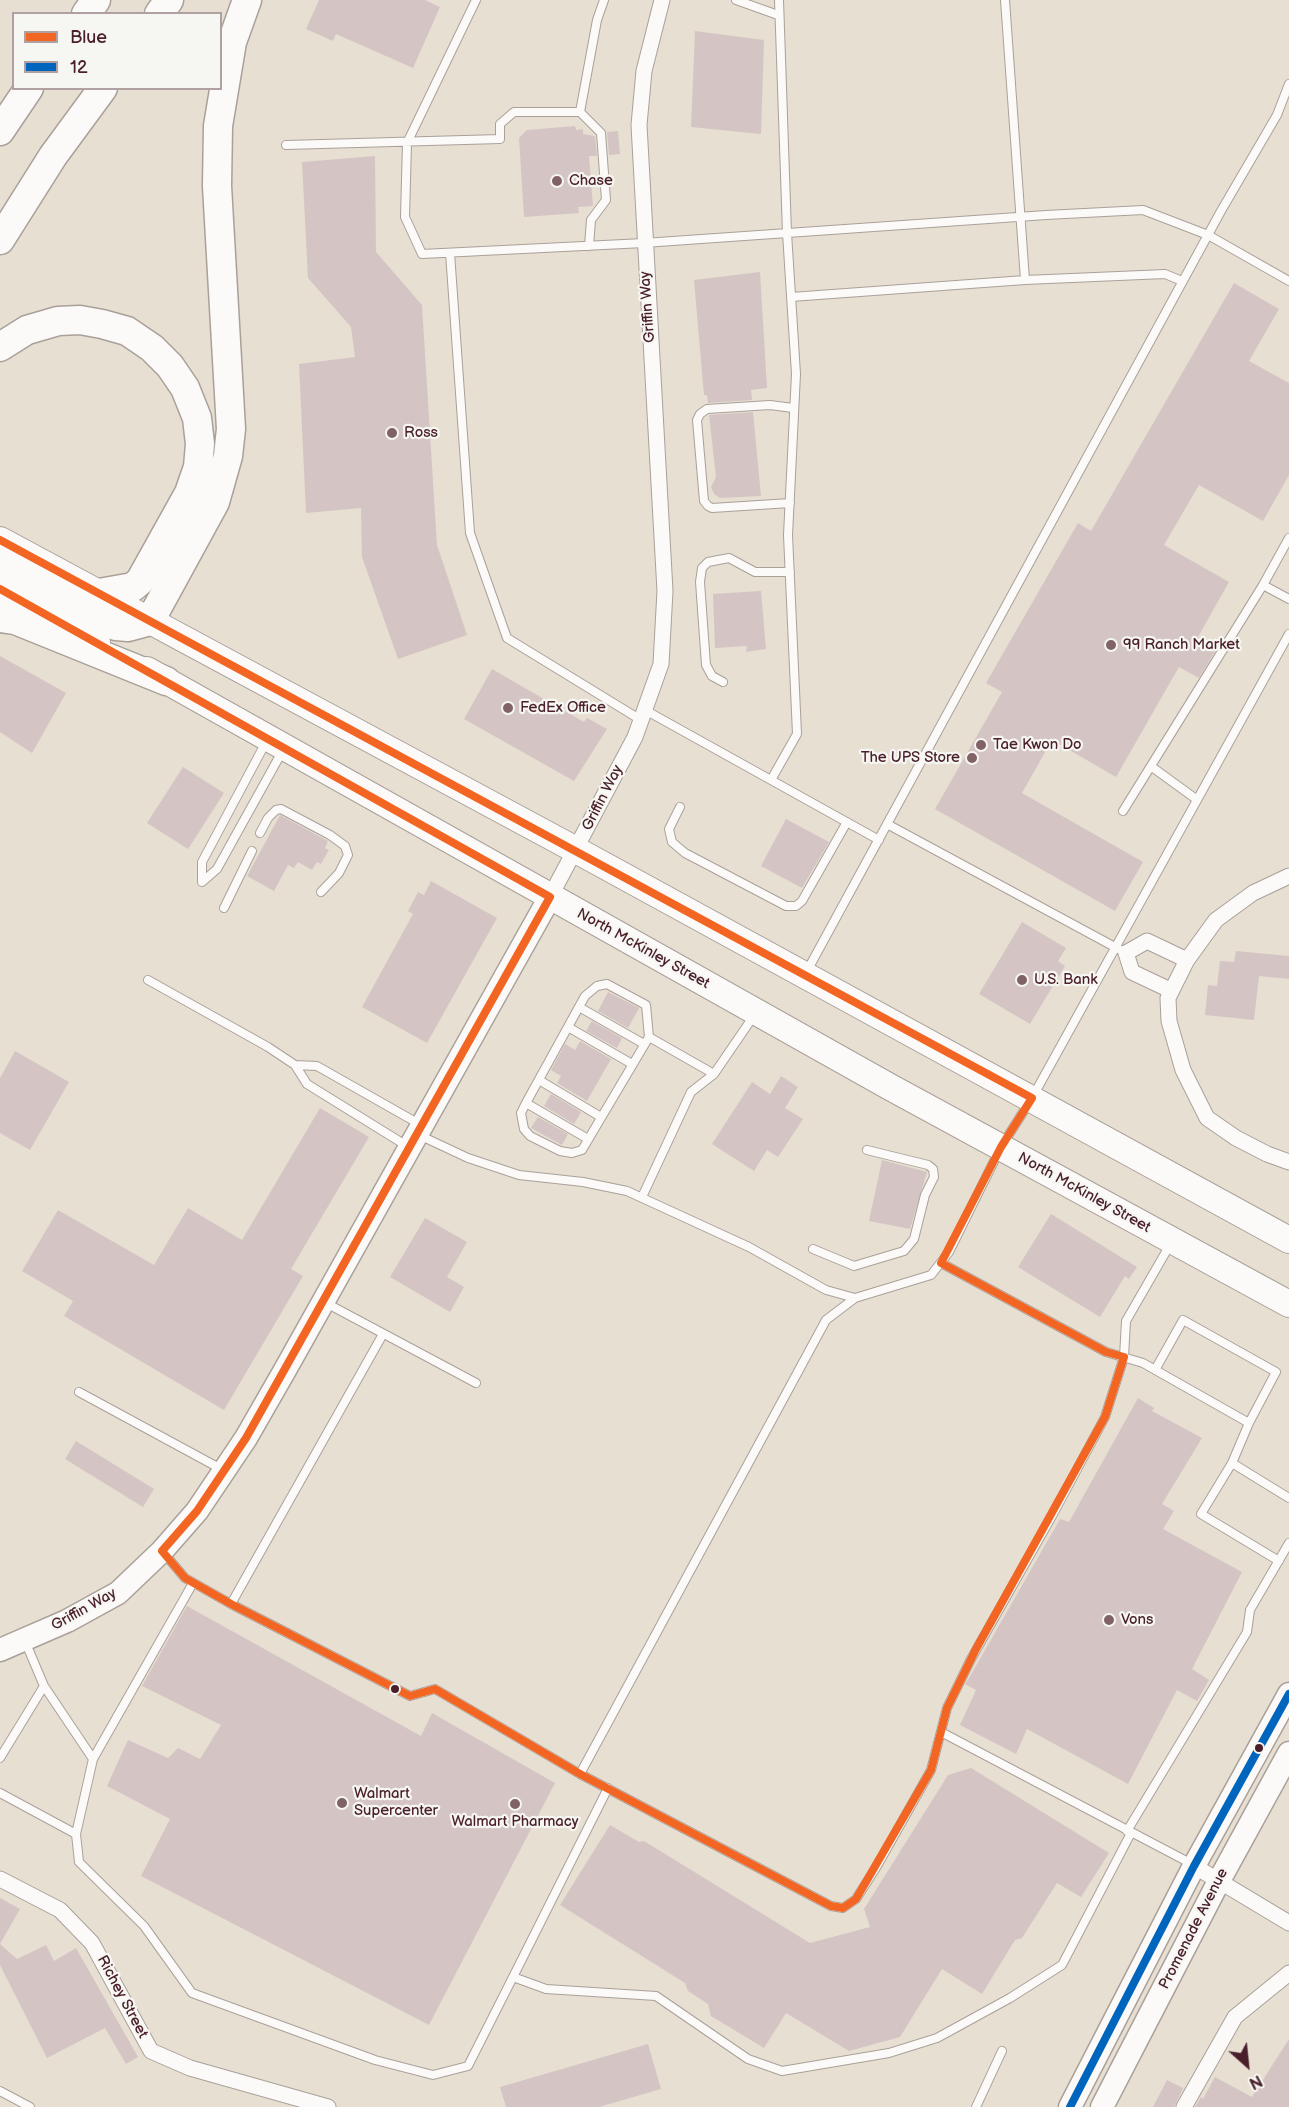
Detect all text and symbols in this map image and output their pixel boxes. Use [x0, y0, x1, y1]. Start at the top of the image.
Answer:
legend [12, 12, 222, 90]
text: Blue [70, 27, 107, 48]
text: 12 [70, 57, 88, 78]
place label: Chase [569, 172, 613, 190]
marker: Chase [550, 174, 564, 188]
street label: Griffin Way [637, 271, 659, 343]
place label: Ross [404, 424, 438, 442]
marker: Ross [385, 426, 399, 440]
place label: 99 Ranch Market [1123, 636, 1240, 654]
marker: 99 Ranch Market [1104, 638, 1118, 652]
place label: FedEx Office [520, 699, 606, 717]
marker: FedEx Office [501, 701, 515, 715]
place label: Tae Kwon Do [993, 736, 1082, 754]
marker: Tae Kwon Do [974, 738, 988, 752]
place label: The UPS Store [861, 749, 960, 767]
marker: The UPS Store [965, 751, 979, 765]
street label: Griffin Way [579, 762, 627, 834]
street label: North McKinley Street [574, 905, 712, 993]
place label: U.S. Bank [1034, 971, 1098, 989]
marker: U.S. Bank [1015, 973, 1029, 987]
street label: North McKinley Street [1015, 1149, 1153, 1237]
street label: Griffin Way [48, 1585, 120, 1635]
place label: Vons [1121, 1611, 1154, 1629]
marker: Vons [1102, 1613, 1116, 1627]
unlabelled marker [389, 1683, 401, 1695]
unlabelled marker [1253, 1742, 1265, 1754]
place label: Walmart Supercenter [354, 1785, 438, 1820]
marker: Walmart Supercenter [335, 1796, 349, 1810]
marker: Walmart Pharmacy [508, 1797, 522, 1811]
place label: Walmart Pharmacy [452, 1813, 578, 1831]
street label: Promenade Avenue [1156, 1866, 1232, 1992]
street label: Richey Street [93, 1953, 151, 2041]
north arrow [1217, 2035, 1277, 2095]
text: N [1246, 2070, 1265, 2093]

